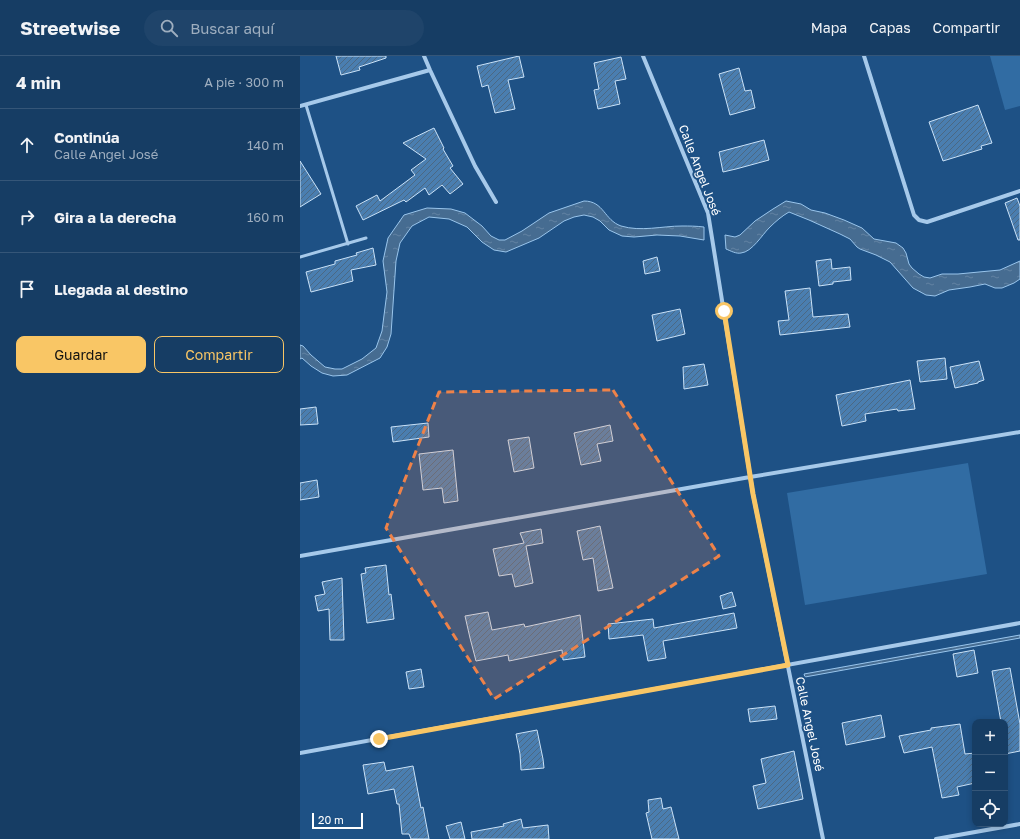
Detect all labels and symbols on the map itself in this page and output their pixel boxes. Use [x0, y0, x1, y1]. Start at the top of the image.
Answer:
street label: Calle Angel José [676, 122, 724, 218]
route start [715, 302, 733, 320]
street label: Calle Angel José [793, 675, 827, 773]
route end [370, 730, 388, 748]
scale bar [312, 811, 363, 830]

